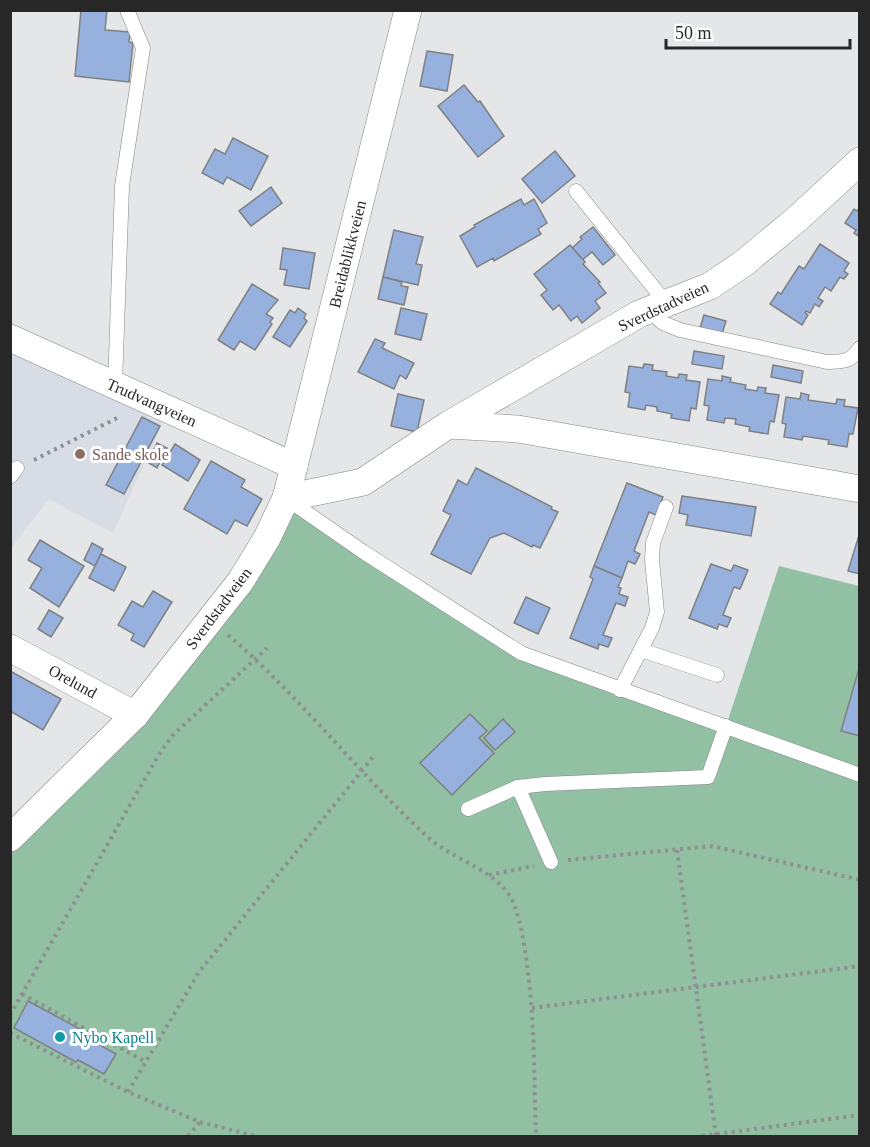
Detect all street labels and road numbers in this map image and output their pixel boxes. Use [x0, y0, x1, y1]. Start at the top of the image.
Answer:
street label: Breidablikkveien [326, 199, 369, 310]
street label: Sverdstadveien [615, 278, 711, 335]
street label: Trudvangveien [104, 375, 199, 431]
street label: Sverdstadveien [182, 564, 255, 652]
street label: Orelund [46, 661, 100, 702]

